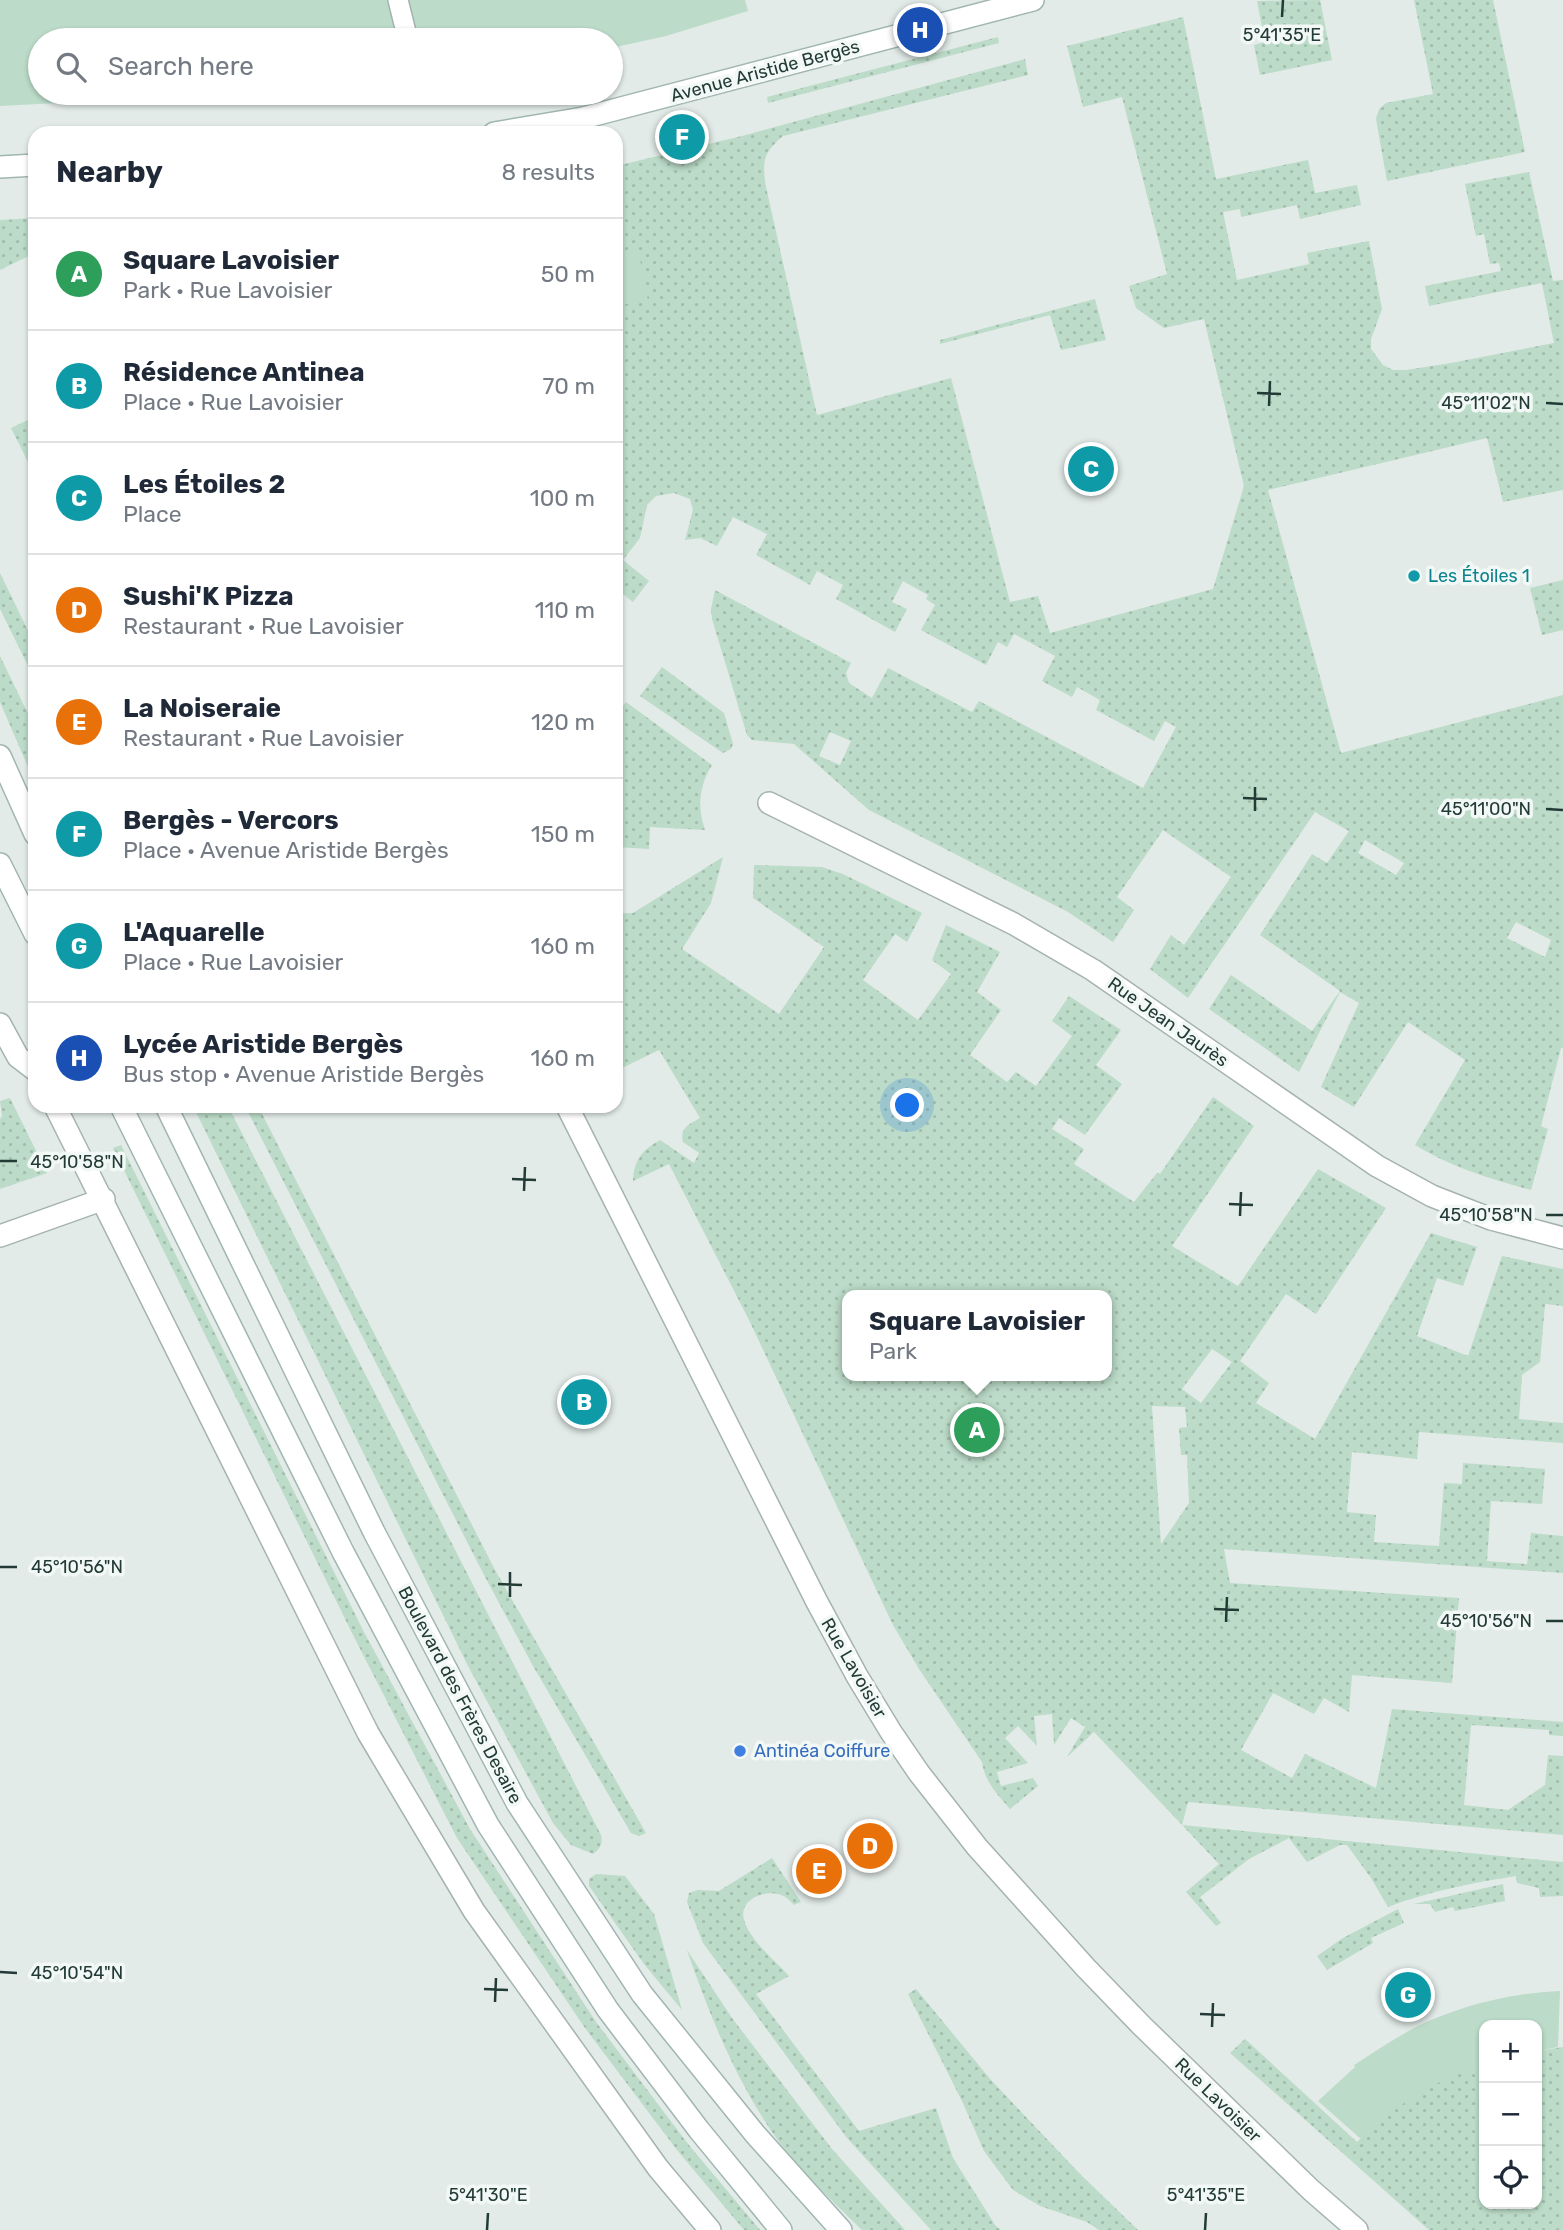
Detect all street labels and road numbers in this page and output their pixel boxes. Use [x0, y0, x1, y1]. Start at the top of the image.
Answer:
street label: Avenue Aristide Bergès [668, 35, 862, 107]
street label: Rue Jean Jaurès [1104, 972, 1232, 1072]
street label: Boulevard des Frères Desaire [393, 1583, 527, 1807]
street label: Rue Lavoisier [817, 1614, 892, 1722]
street label: Rue Lavoisier [1170, 2053, 1266, 2147]

